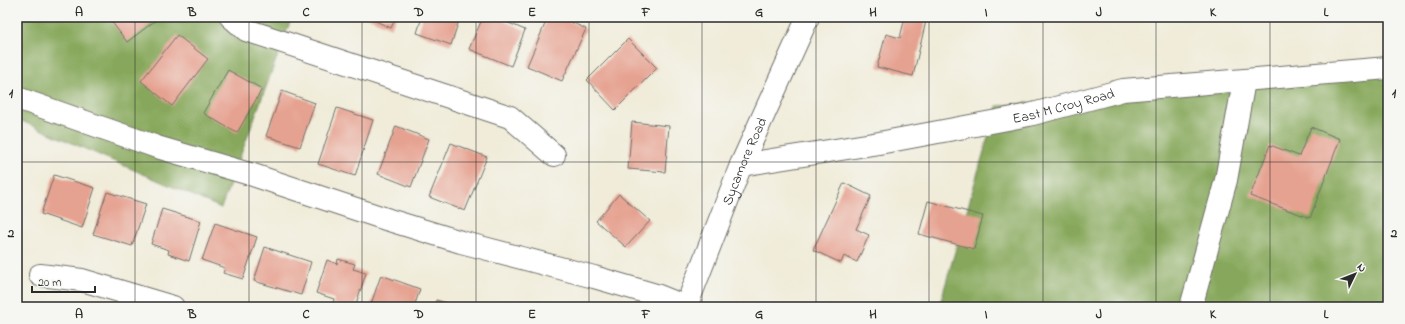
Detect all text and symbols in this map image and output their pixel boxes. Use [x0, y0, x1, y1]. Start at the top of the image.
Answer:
text: A [75, 3, 83, 22]
text: B [187, 3, 197, 22]
text: C [302, 3, 310, 22]
text: D [413, 3, 424, 22]
text: E [528, 3, 536, 22]
text: F [641, 3, 651, 22]
text: G [755, 3, 763, 22]
text: H [869, 3, 877, 22]
text: I [984, 3, 988, 22]
text: J [1096, 3, 1102, 22]
text: K [1210, 3, 1217, 22]
text: L [1324, 3, 1330, 22]
text: 1 [9, 84, 14, 103]
street label: East M Croy Road [1011, 84, 1117, 130]
text: 1 [1392, 84, 1397, 103]
street label: Sycamore Road [717, 114, 773, 209]
text: 2 [7, 224, 15, 243]
text: 2 [1390, 224, 1398, 243]
north arrow [1335, 254, 1375, 294]
text: N [1353, 260, 1370, 276]
scale bar [32, 268, 95, 294]
text: 20 m [38, 274, 61, 292]
text: A [75, 305, 83, 324]
text: B [187, 305, 197, 324]
text: C [302, 305, 310, 324]
text: D [413, 305, 424, 324]
text: E [528, 305, 536, 324]
text: F [641, 305, 651, 324]
text: G [755, 305, 763, 324]
text: H [869, 305, 877, 324]
text: I [984, 305, 988, 324]
text: J [1096, 305, 1102, 324]
text: K [1210, 305, 1217, 324]
text: L [1324, 305, 1330, 324]

